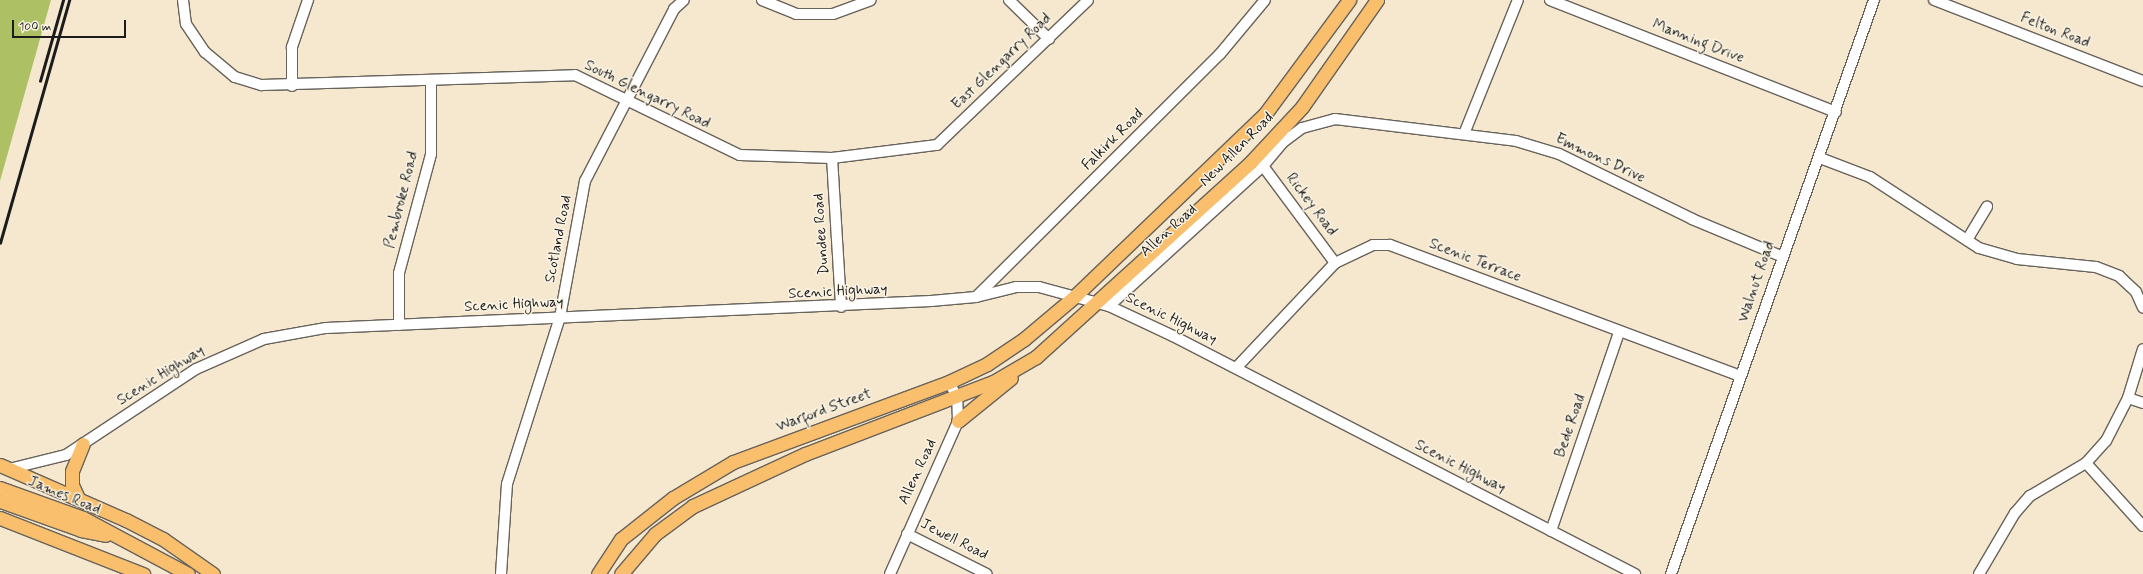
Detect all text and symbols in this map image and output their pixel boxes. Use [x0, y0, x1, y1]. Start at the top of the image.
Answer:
street label: East Glengarry Road [948, 10, 1056, 114]
street label: Felton Road [2018, 10, 2092, 52]
scale bar [14, 12, 128, 38]
street label: Manning Drive [1650, 16, 1746, 68]
text: 100 m [19, 19, 51, 35]
street label: South Glengarry Road [581, 57, 713, 133]
street label: Falkirk Road [1079, 106, 1147, 174]
street label: New Allen Road [1195, 108, 1279, 192]
street label: Emmons Drive [1553, 131, 1647, 187]
street label: Pembroke Road [381, 150, 423, 250]
street label: Rickey Road [1281, 170, 1341, 240]
street label: Dundee Road [810, 193, 834, 275]
street label: Scotland Road [542, 194, 576, 284]
street label: Allen Road [1137, 201, 1201, 261]
street label: Scenic Terrace [1428, 236, 1522, 286]
street label: Walnut Road [1735, 239, 1779, 325]
street label: Scenic Highway [787, 280, 889, 304]
street label: Scenic Highway [1122, 289, 1220, 349]
street label: Scenic Highway [463, 293, 565, 317]
street label: Scenic Highway [114, 342, 208, 410]
street label: Warford Street [774, 386, 874, 436]
street label: Bede Road [1552, 392, 1590, 460]
street label: Allen Road [895, 436, 941, 508]
street label: Scenic Highway [1411, 436, 1509, 498]
street label: James Road [25, 473, 103, 519]
street label: Jewell Road [917, 515, 991, 565]

